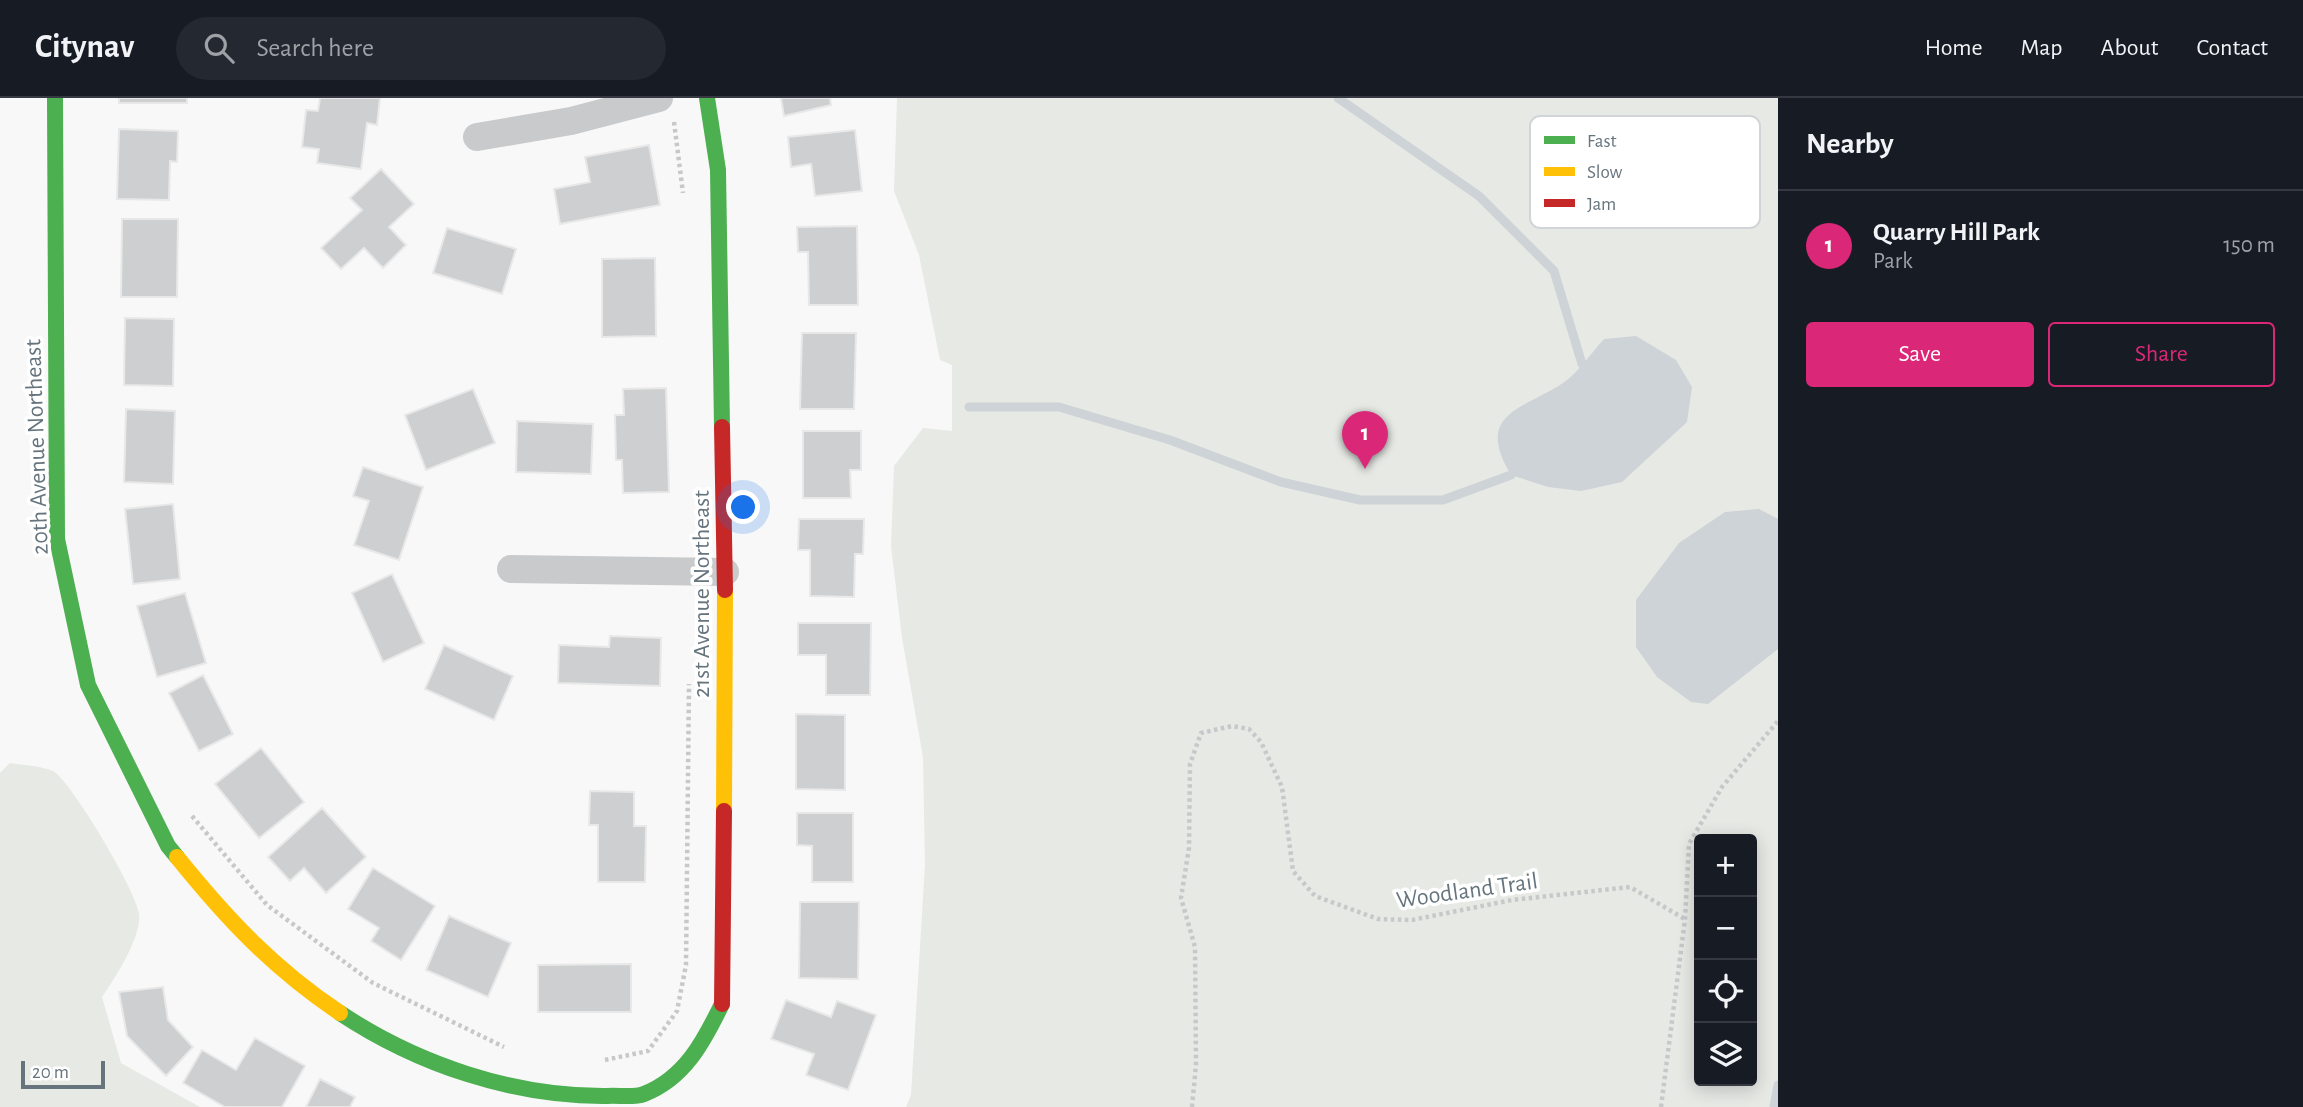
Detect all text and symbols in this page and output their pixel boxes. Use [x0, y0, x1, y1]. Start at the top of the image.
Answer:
search box [176, 17, 666, 80]
icon: search [200, 29, 238, 67]
text: Citynav [35, 31, 134, 64]
text: Search here [256, 35, 374, 61]
text: Home [1925, 36, 1983, 60]
text: Map [2021, 36, 2063, 60]
text: About [2101, 36, 2158, 60]
text: Contact [2196, 36, 2268, 60]
legend [1530, 116, 1760, 228]
text: Nearby [1806, 129, 1894, 159]
text: Fast [1587, 132, 1617, 151]
text: Slow [1587, 163, 1623, 182]
text: Jam [1587, 195, 1616, 214]
text: Quarry Hill Park [1873, 219, 2040, 245]
text: 1 [1825, 234, 1833, 257]
text: 150 m [2223, 234, 2275, 257]
text: Park [1873, 250, 1913, 273]
button: Save [1806, 322, 2034, 387]
button: Share [2048, 322, 2275, 387]
street label: 20th Avenue Northeast [21, 338, 53, 555]
pin: 1 [1342, 411, 1388, 469]
street label: 21st Avenue Northeast [690, 490, 714, 698]
your location [726, 490, 760, 524]
map controls [1694, 834, 1757, 1086]
button: + [1694, 834, 1757, 897]
street label: Woodland Trail [1395, 869, 1539, 913]
button: − [1694, 897, 1757, 960]
button: locate [1694, 960, 1757, 1023]
button: layers [1694, 1023, 1757, 1086]
scale bar [21, 1058, 105, 1090]
text: 20 m [32, 1063, 69, 1082]

